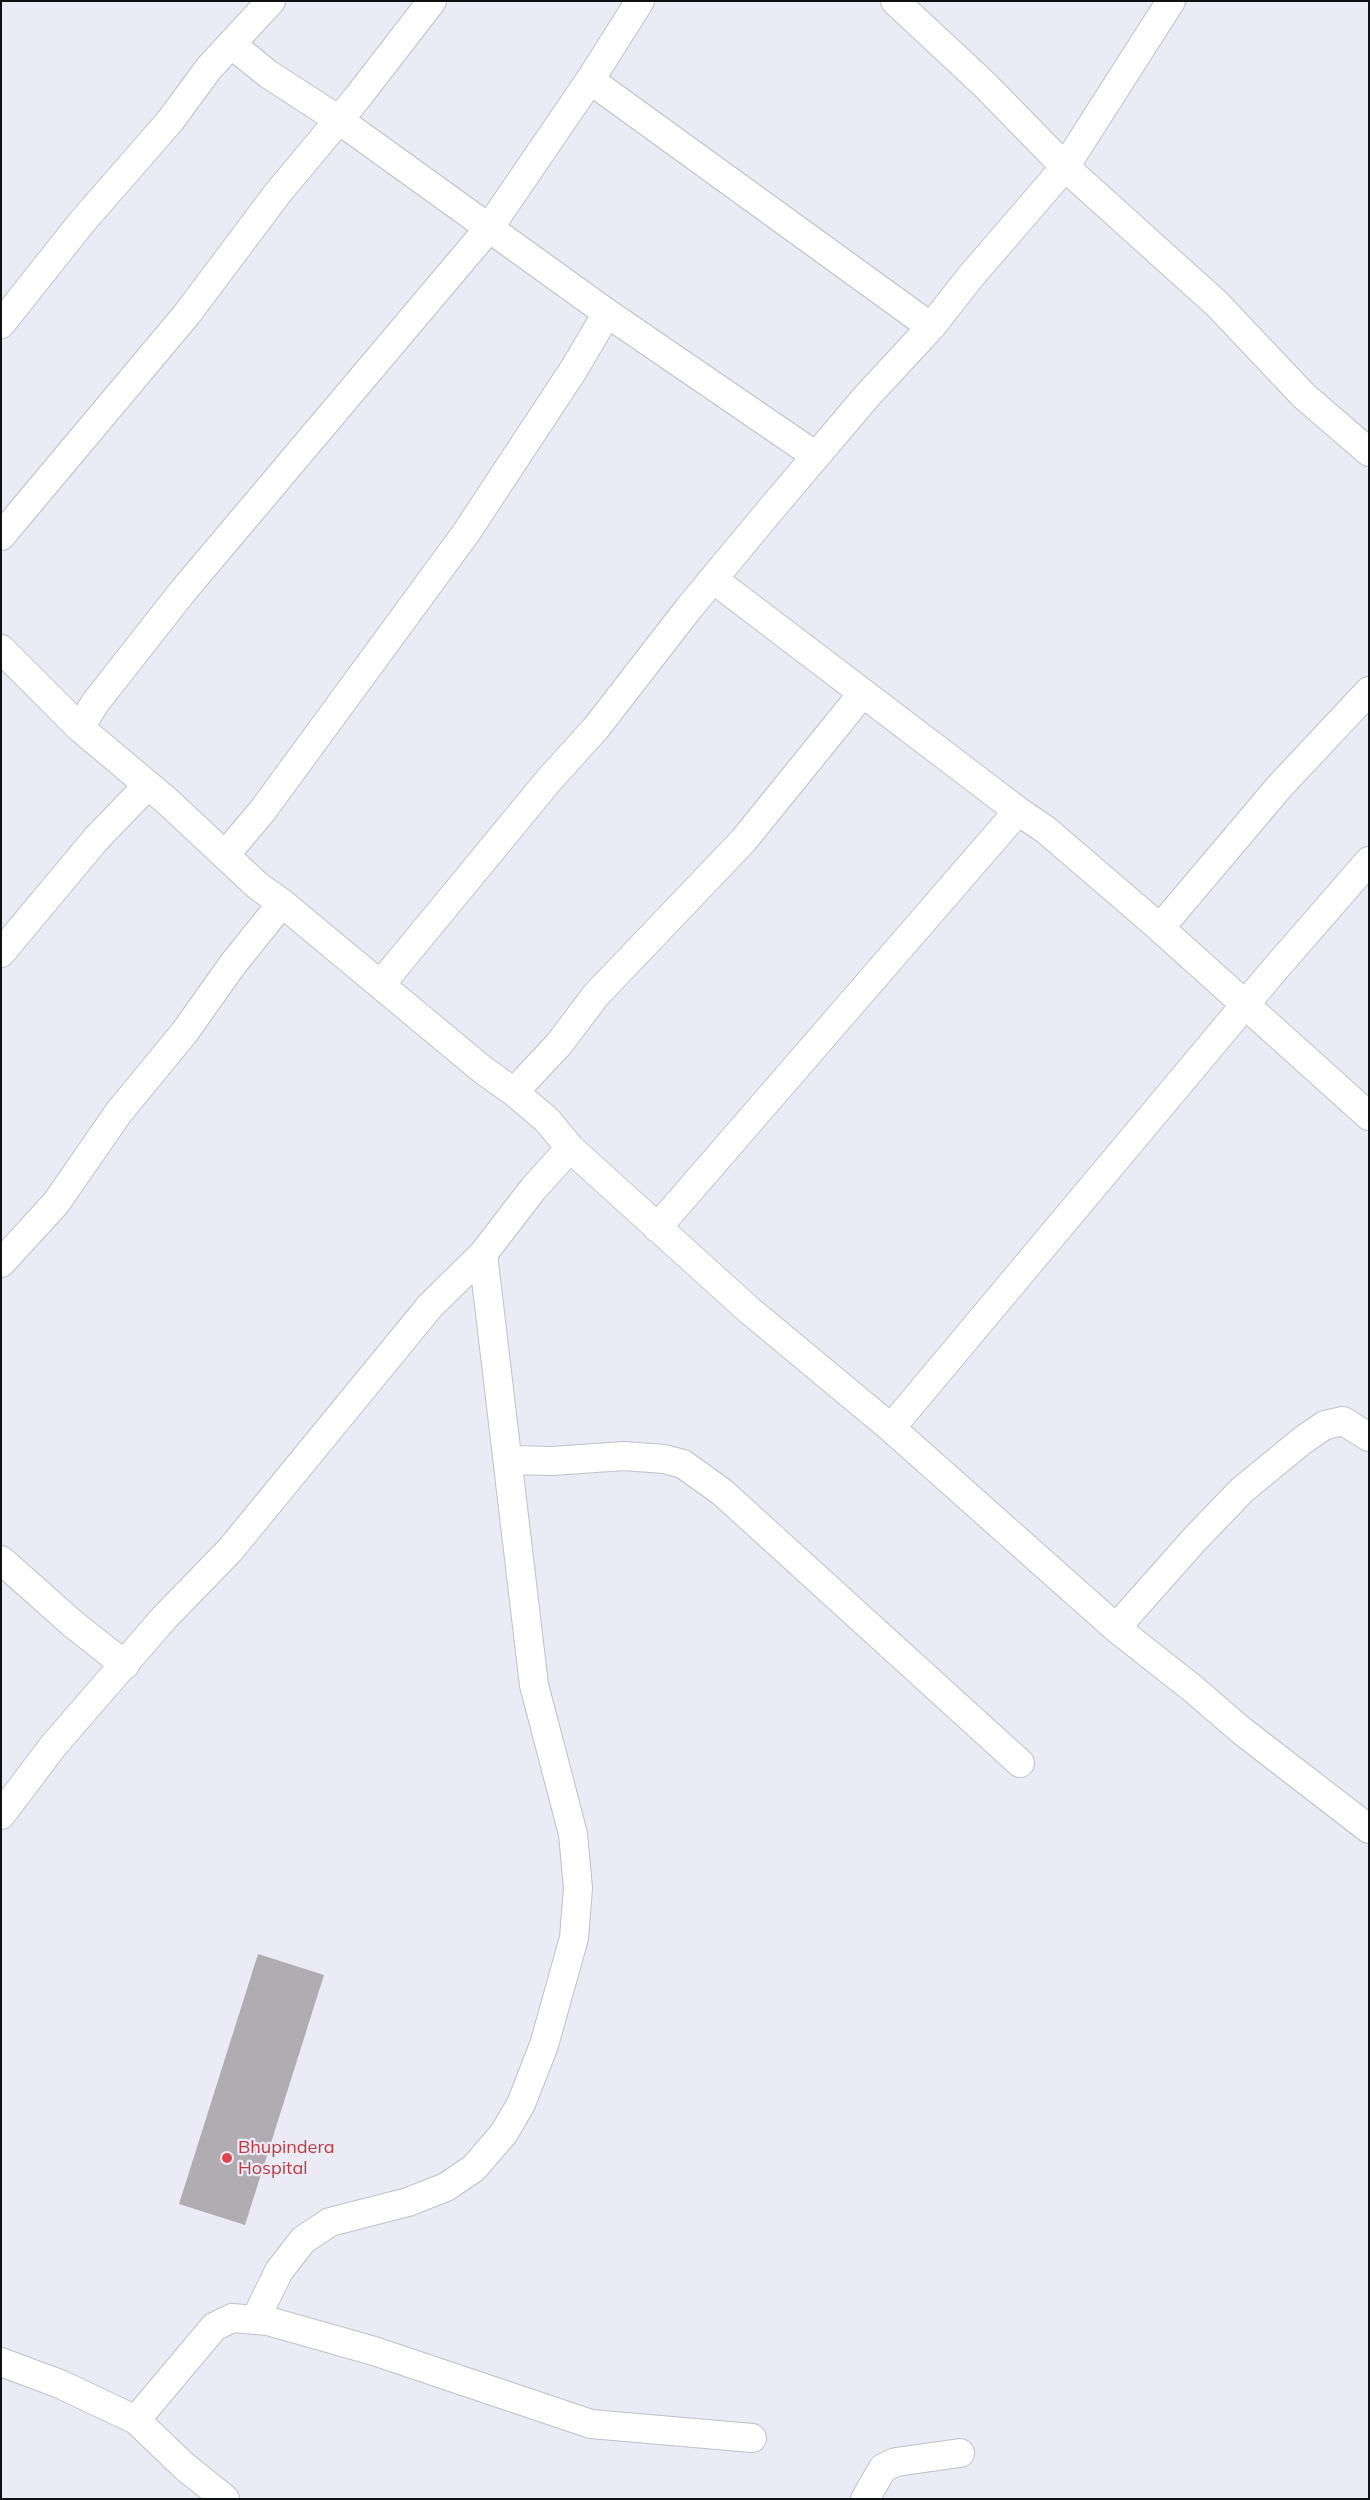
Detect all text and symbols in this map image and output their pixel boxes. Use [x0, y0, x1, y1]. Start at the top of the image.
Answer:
place label: Bhupindera Hospital [238, 2137, 335, 2180]
marker: Bhupindera Hospital [220, 2151, 234, 2165]

